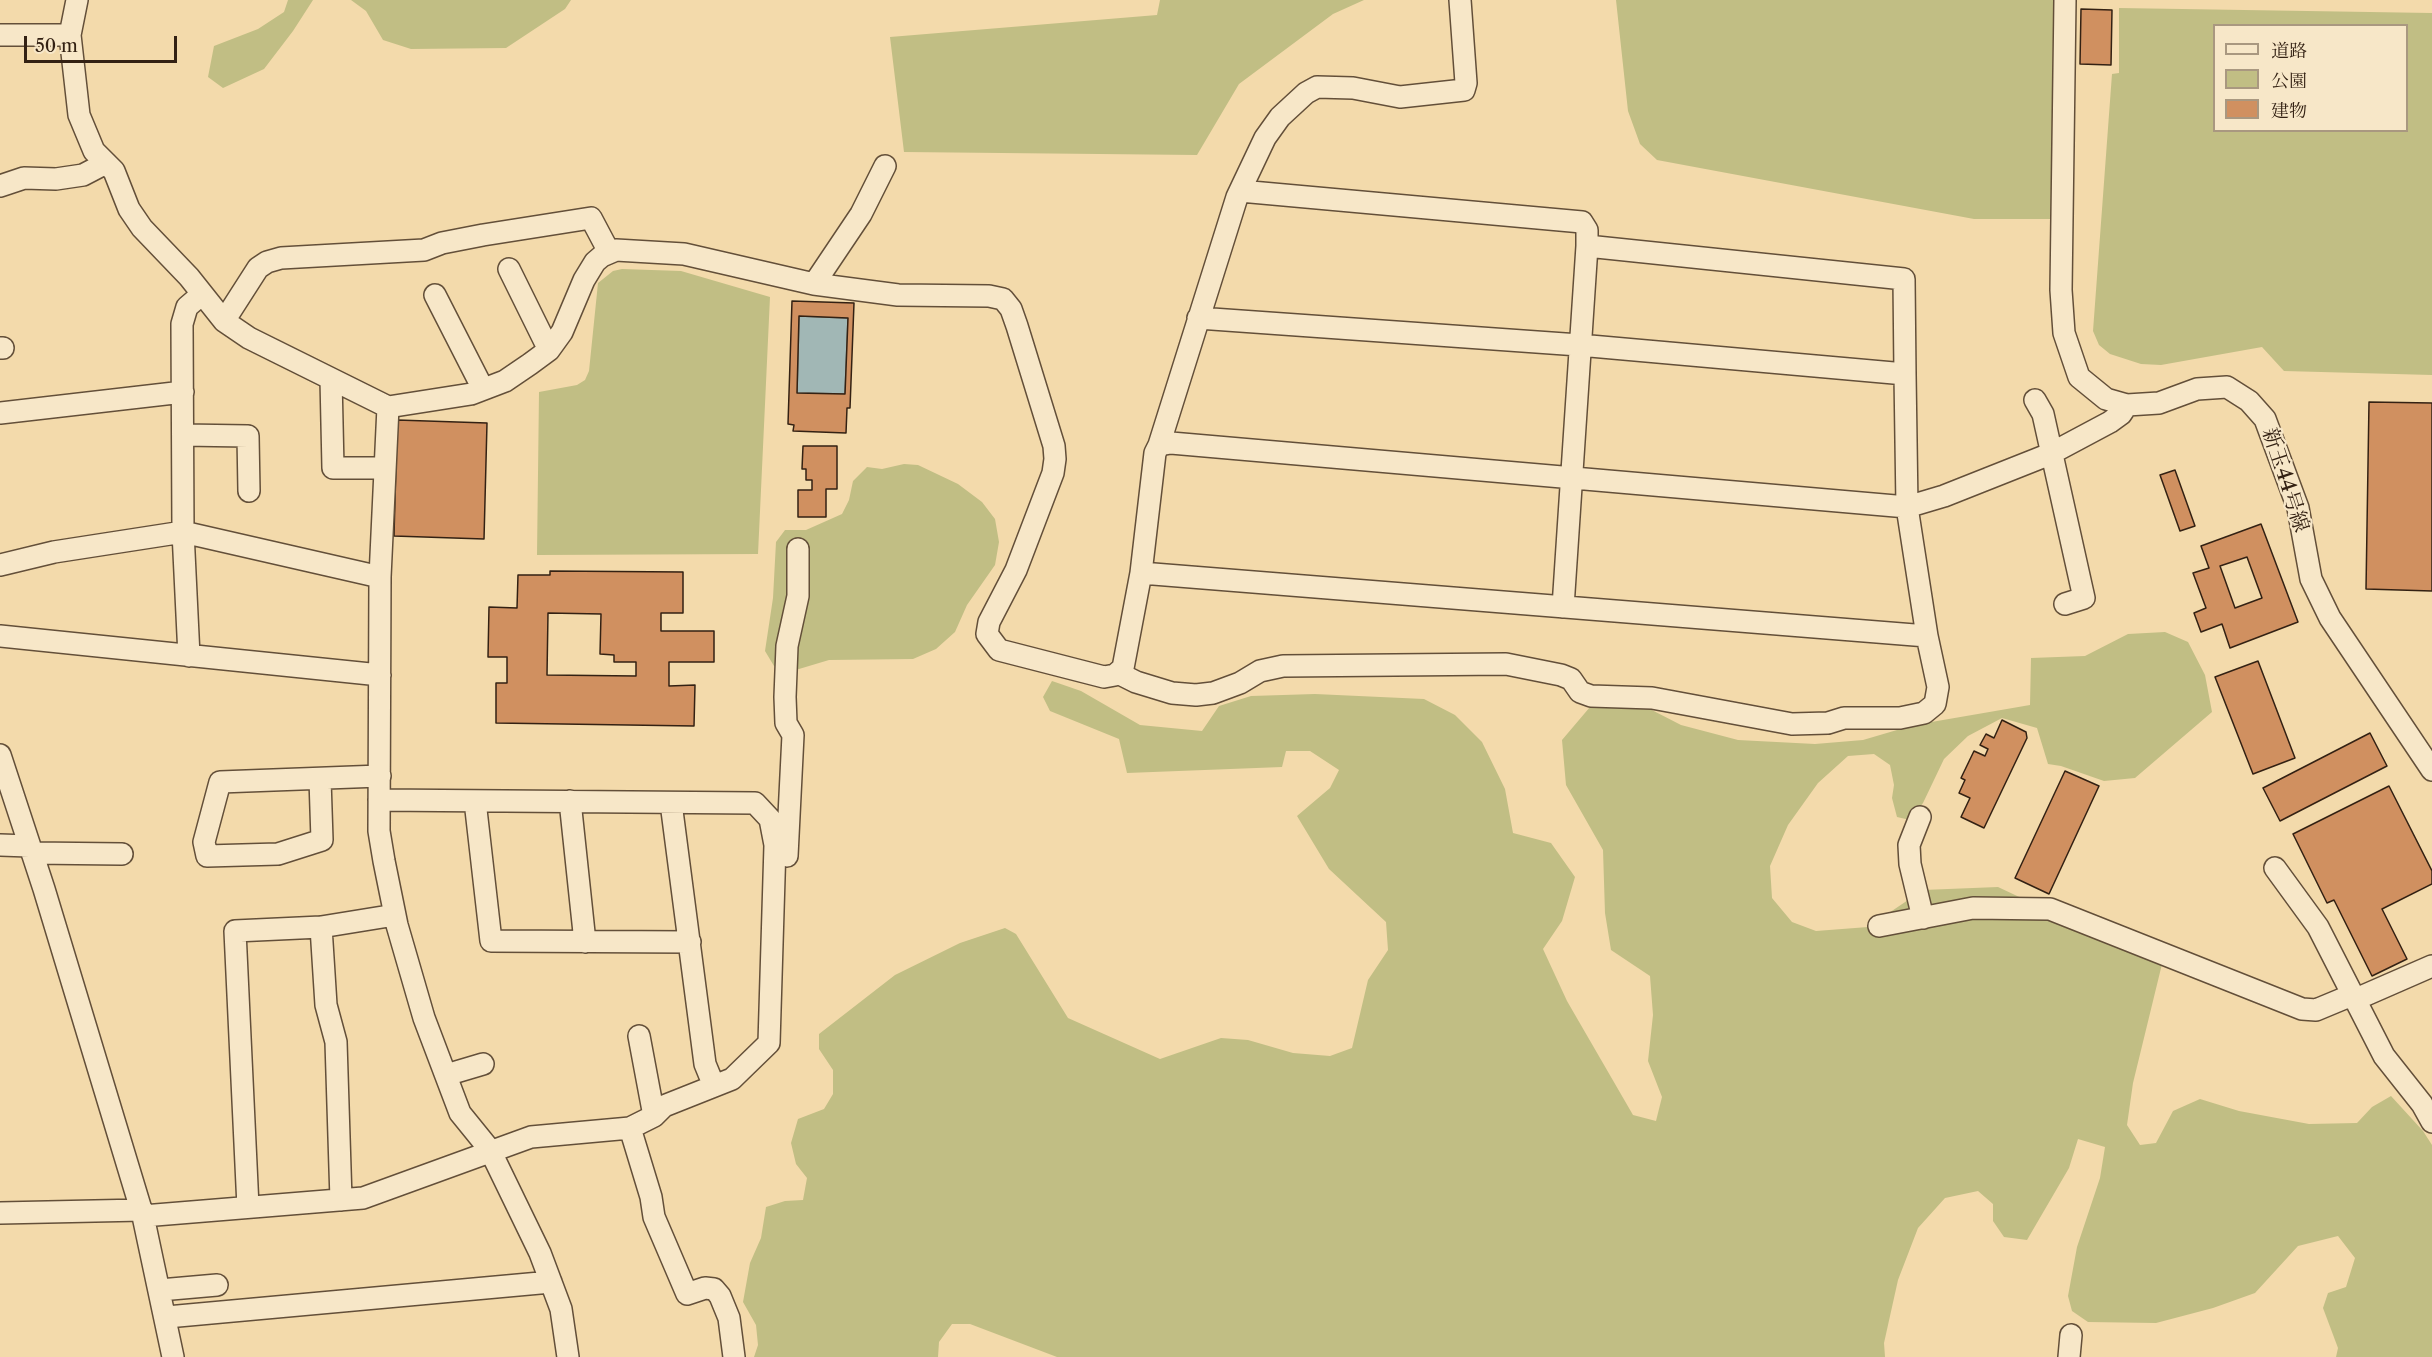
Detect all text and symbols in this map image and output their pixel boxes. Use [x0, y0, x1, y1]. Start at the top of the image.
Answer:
scale bar [27, 24, 180, 62]
legend [2213, 24, 2408, 132]
text: 50 m [35, 35, 78, 57]
text: 道路 [2271, 40, 2307, 62]
text: 公園 [2271, 70, 2307, 92]
text: 建物 [2271, 100, 2307, 122]
street label: 新玉44号線 [2256, 425, 2314, 535]

